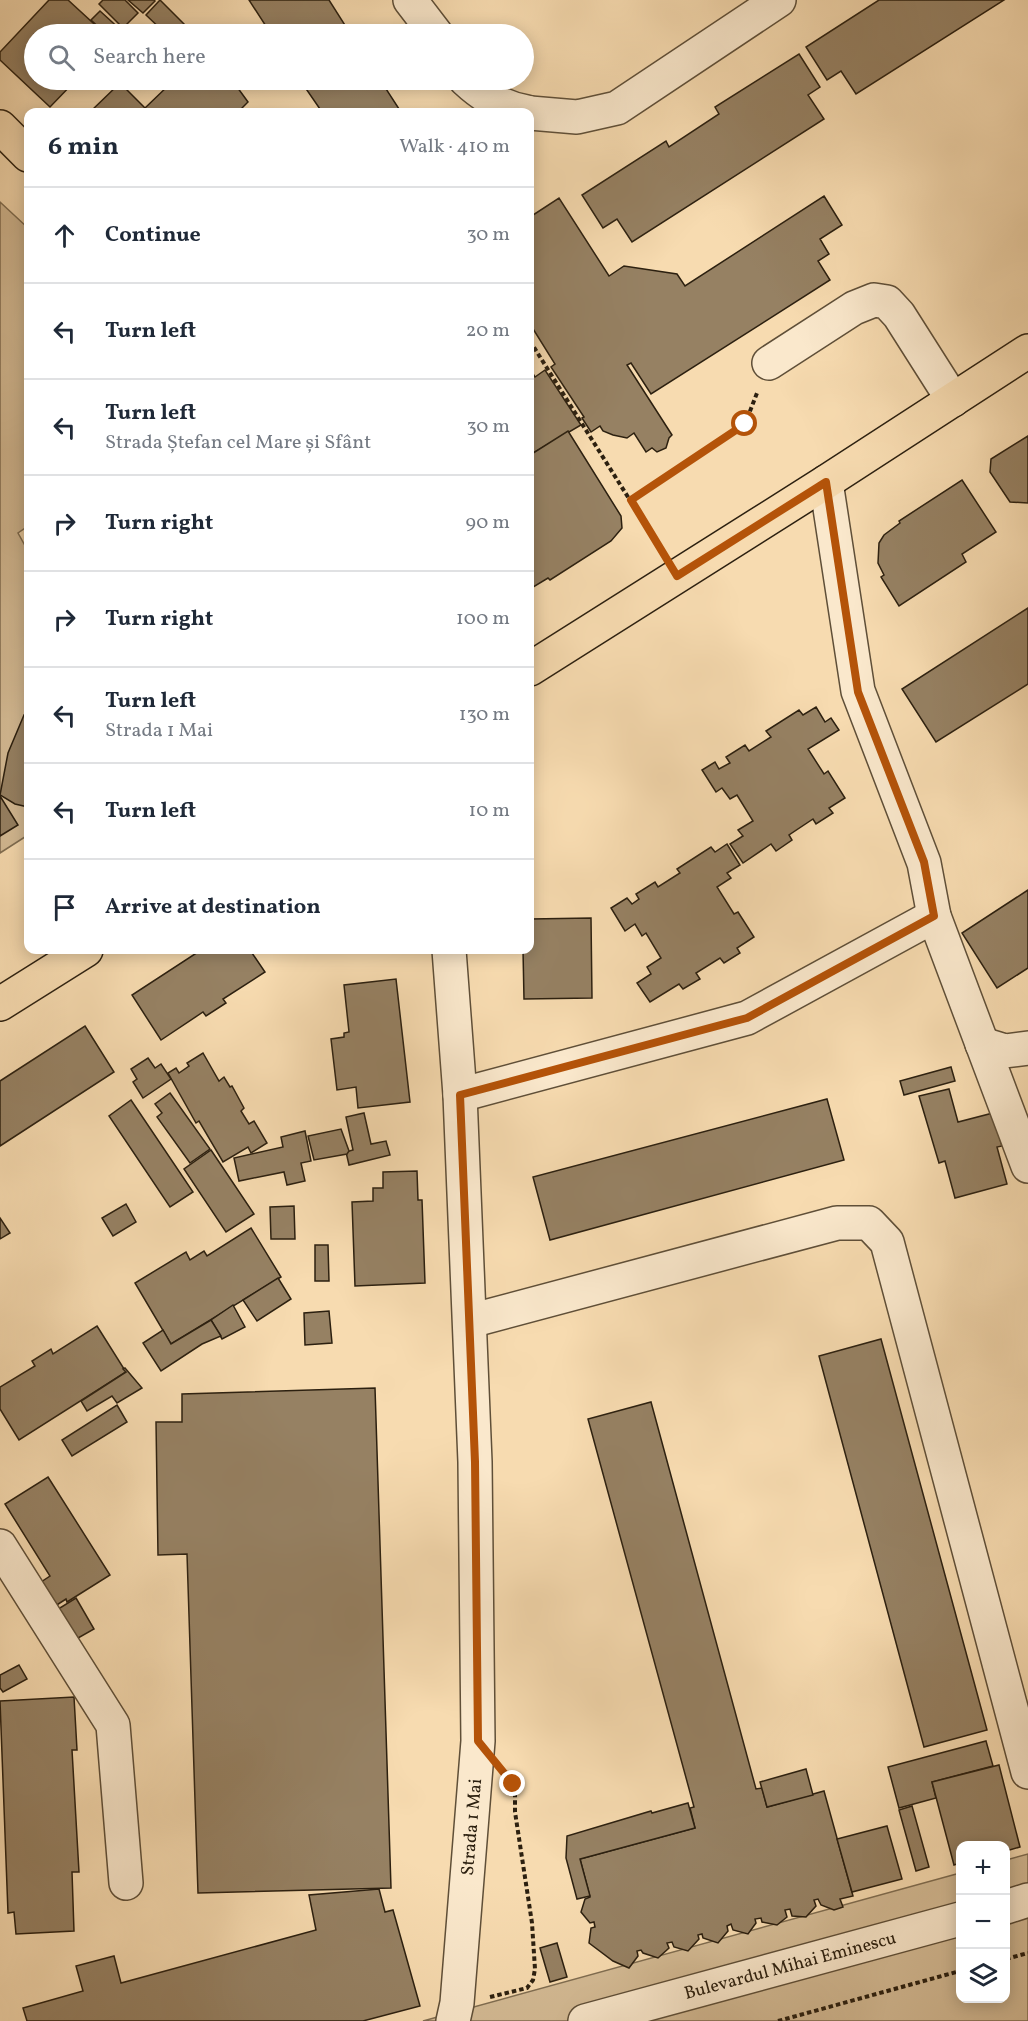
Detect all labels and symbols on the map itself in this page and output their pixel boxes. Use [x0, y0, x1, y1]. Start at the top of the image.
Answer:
route start [731, 410, 757, 436]
route end [499, 1770, 525, 1796]
street label: Strada 1 Mai [456, 1778, 489, 1877]
street label: Bulevardul Mihai Eminescu [682, 1926, 899, 2007]

